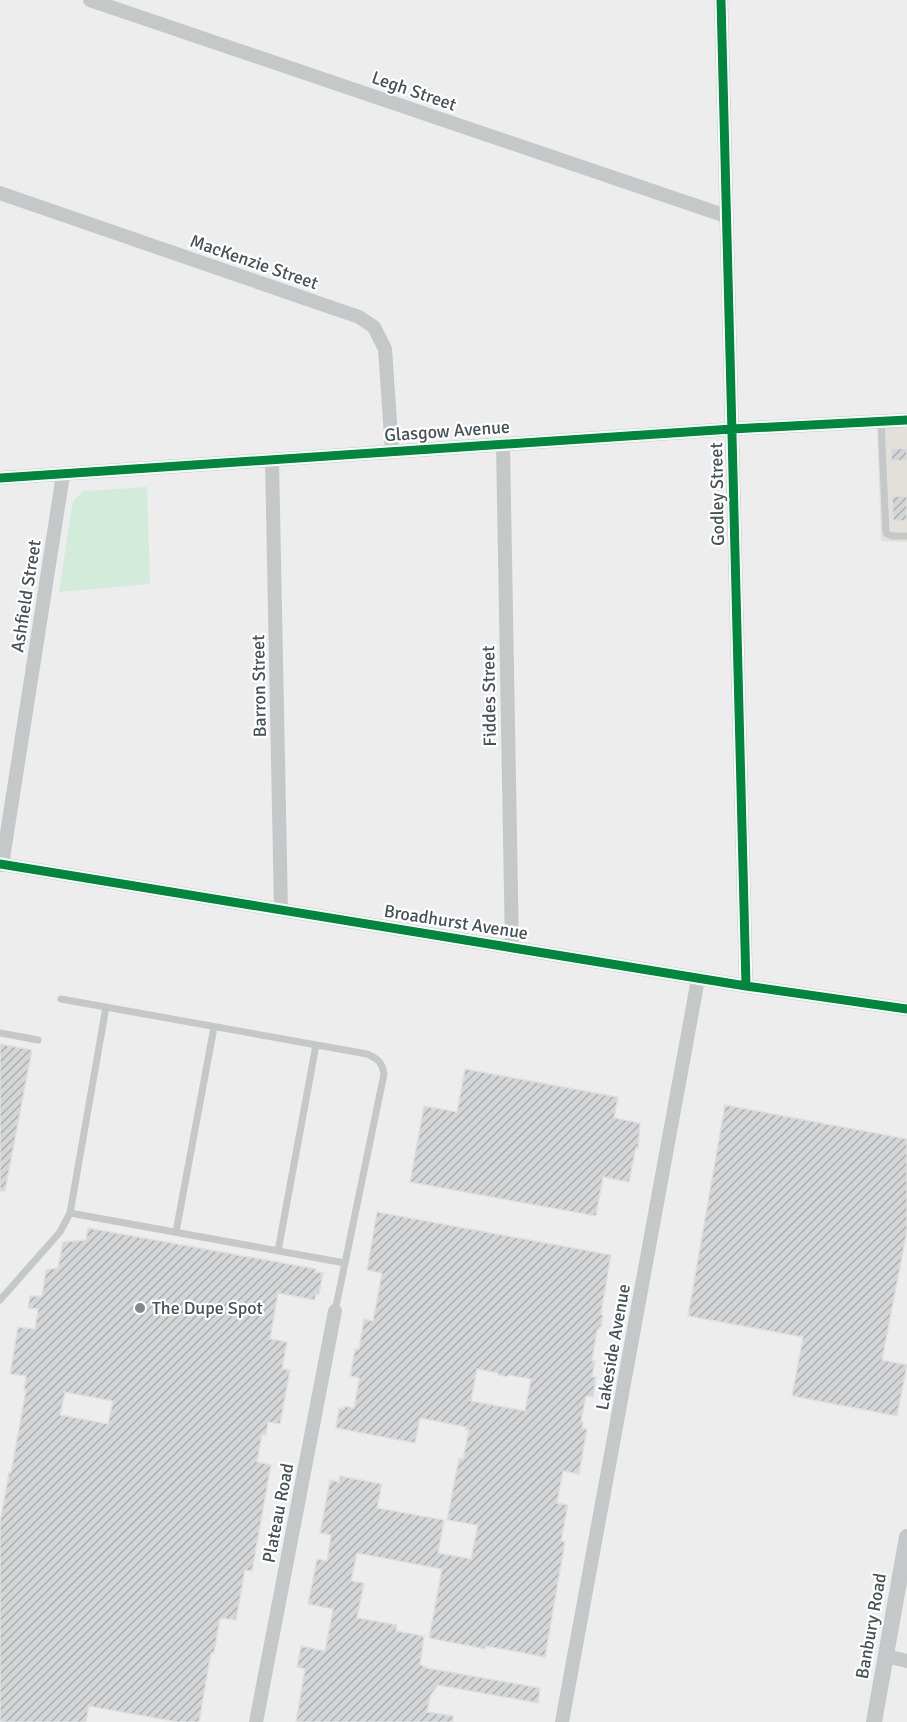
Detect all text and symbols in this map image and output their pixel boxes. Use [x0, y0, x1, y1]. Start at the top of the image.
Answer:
street label: Legh Street [369, 66, 459, 116]
street label: MacKenzie Street [187, 230, 321, 294]
street label: Glasgow Avenue [383, 416, 511, 446]
street label: Godley Street [705, 442, 729, 546]
street label: Ashfield Street [6, 538, 46, 654]
street label: Barron Street [247, 634, 271, 738]
street label: Fiddes Street [477, 645, 501, 747]
street label: Broadhurst Avenue [382, 900, 530, 944]
street label: Lakeside Avenue [591, 1282, 635, 1412]
place label: The Dupe Spot [152, 1297, 263, 1319]
marker: The Dupe Spot [133, 1301, 147, 1315]
street label: Plateau Road [258, 1461, 298, 1565]
street label: Banbury Road [851, 1571, 891, 1681]

